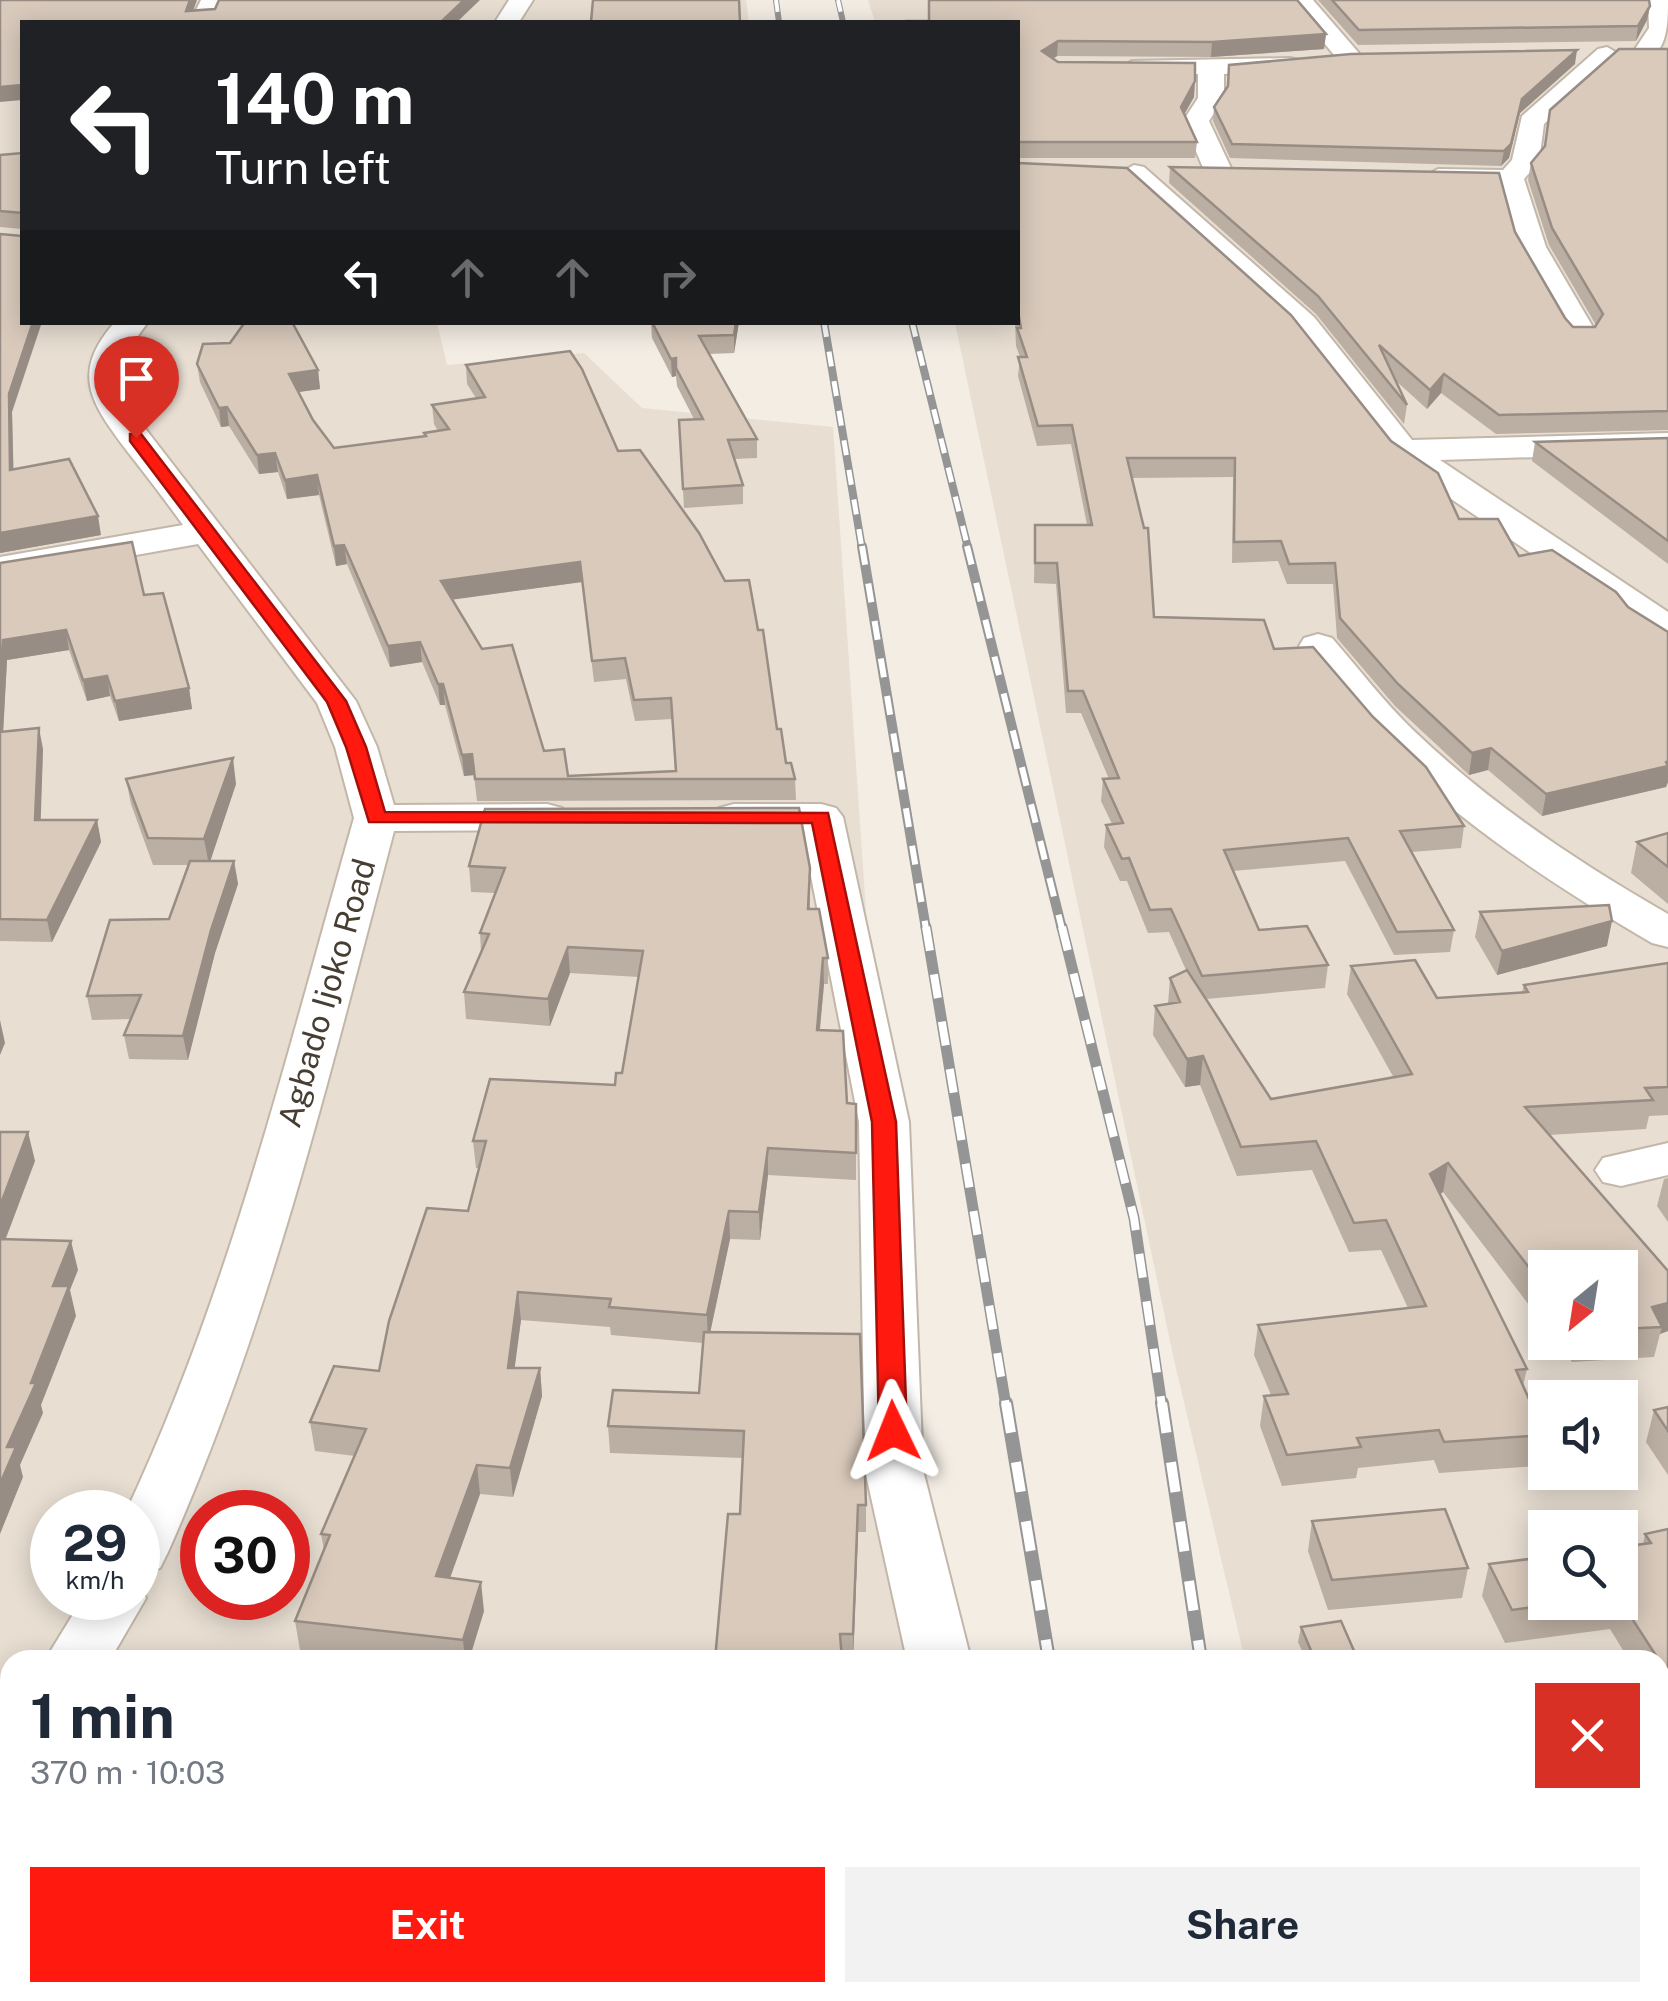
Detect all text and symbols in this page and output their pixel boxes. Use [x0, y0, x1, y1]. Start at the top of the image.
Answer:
text: 140 m [215, 57, 414, 140]
icon: left [50, 60, 180, 190]
text: Turn left [215, 141, 391, 194]
icon: left [335, 250, 390, 305]
icon: ahead [440, 250, 495, 305]
icon: ahead [545, 250, 600, 305]
icon: right [650, 250, 705, 305]
pin [94, 336, 179, 439]
icon: arrive [109, 351, 164, 406]
street label: Agbado Ijoko Road [270, 854, 383, 1131]
north arrow [1528, 1250, 1638, 1360]
map controls [1528, 1250, 1638, 1620]
position arrow [841, 1379, 945, 1483]
button: sound [1528, 1380, 1638, 1490]
speed limit sign: 30 [180, 1490, 310, 1620]
button: search [1528, 1510, 1638, 1620]
text: 29 [63, 1513, 127, 1572]
text: km/h [66, 1565, 124, 1595]
text: 1 min [30, 1681, 175, 1752]
button: close [1535, 1683, 1640, 1788]
text: 370 m · 10:03 [30, 1754, 225, 1791]
button: Exit [30, 1867, 825, 1982]
button: Share [845, 1867, 1640, 1982]

